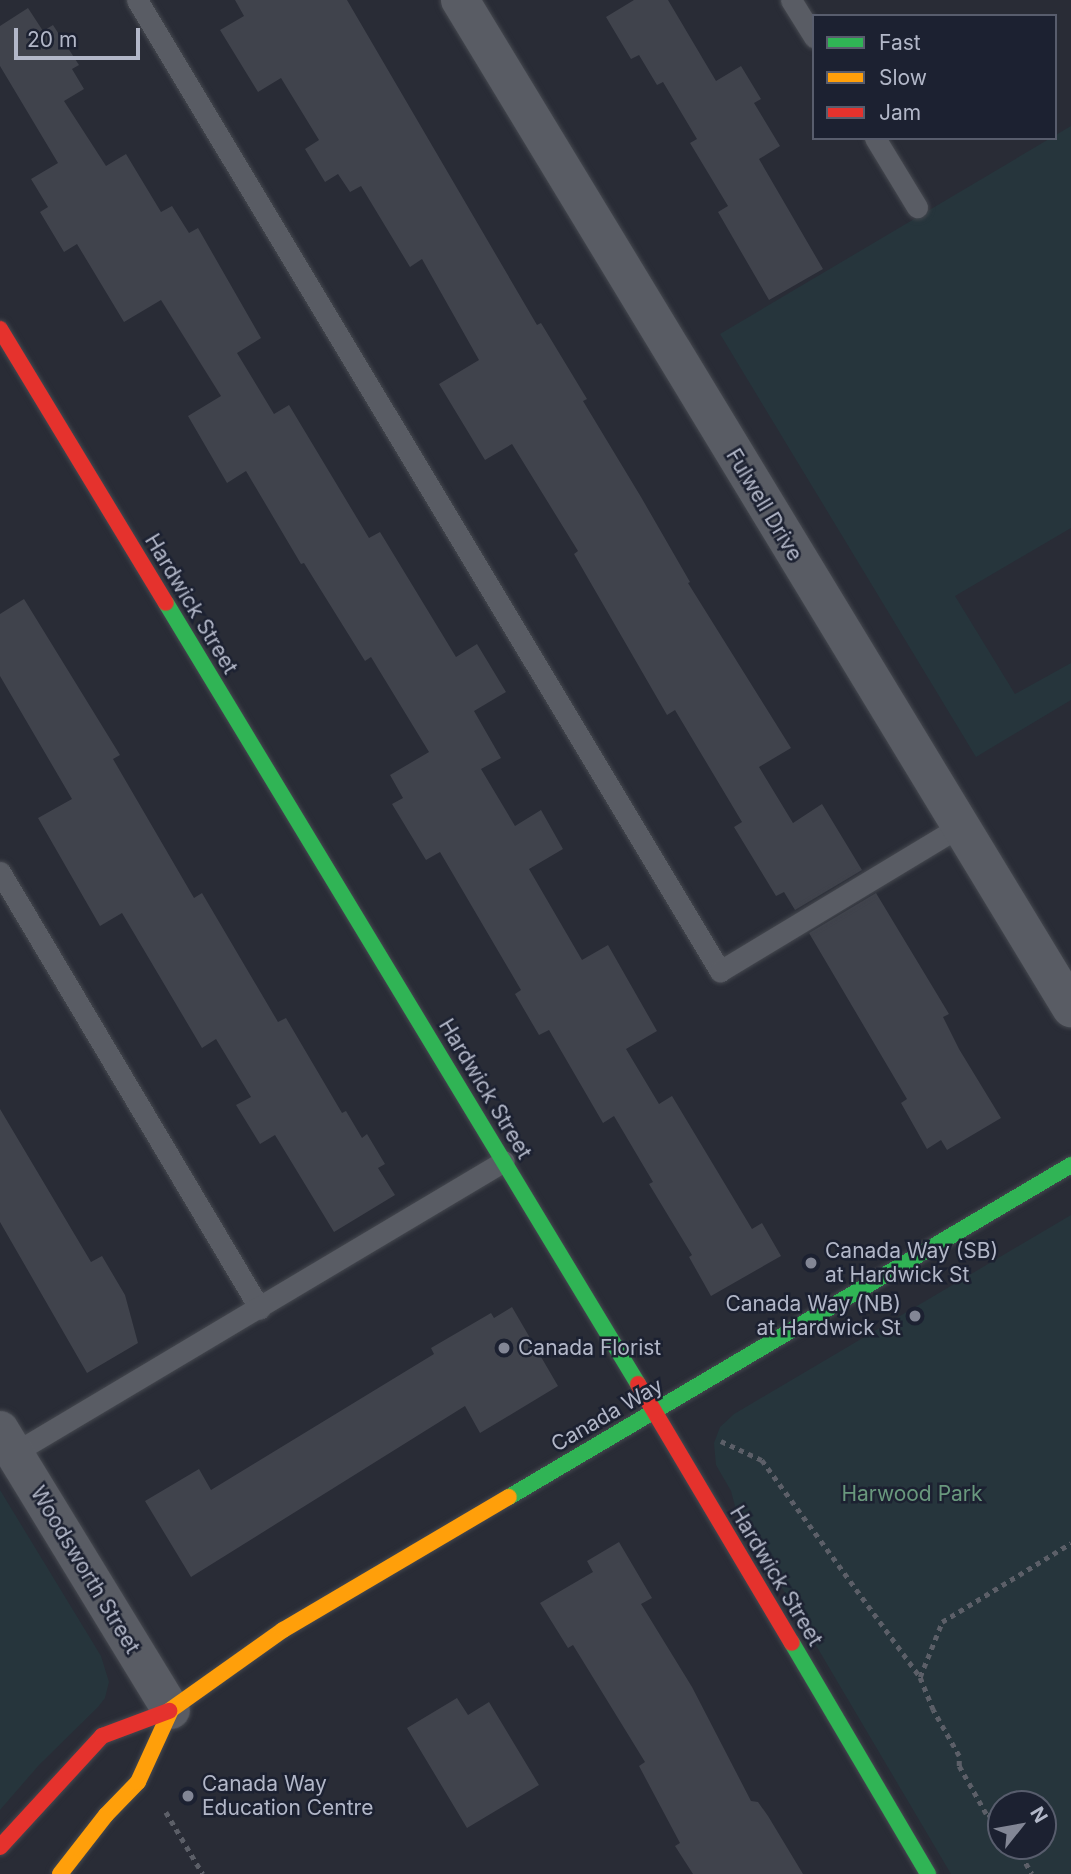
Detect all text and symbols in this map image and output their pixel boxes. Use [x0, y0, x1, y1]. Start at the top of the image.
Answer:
scale bar [18, 14, 144, 58]
legend [812, 14, 1057, 140]
text: 20 m [27, 27, 77, 52]
text: Fast [879, 30, 921, 55]
text: Slow [879, 65, 927, 90]
text: Jam [879, 100, 921, 125]
street label: Fulwell Drive [721, 444, 807, 566]
street label: Hardwick Street [139, 529, 243, 679]
street label: Hardwick Street [433, 1014, 537, 1164]
place label: Canada Way (SB) at Hardwick St [825, 1238, 998, 1288]
marker: Canada Way (SB) at Hardwick St [803, 1255, 819, 1271]
place label: Canada Way (NB) at Hardwick St [725, 1291, 901, 1341]
marker: Canada Way (NB) at Hardwick St [907, 1308, 923, 1324]
place label: Canada Florist [518, 1335, 661, 1361]
marker: Canada Florist [496, 1340, 512, 1356]
street label: Canada Way [547, 1373, 667, 1457]
park label: Harwood Park [841, 1481, 983, 1507]
street label: Woodsworth Street [25, 1482, 145, 1658]
street label: Hardwick Street [724, 1501, 828, 1651]
place label: Canada Way Education Centre [202, 1771, 373, 1821]
marker: Canada Way Education Centre [180, 1788, 196, 1804]
north arrow [987, 1790, 1057, 1860]
text: N [1025, 1803, 1052, 1827]

